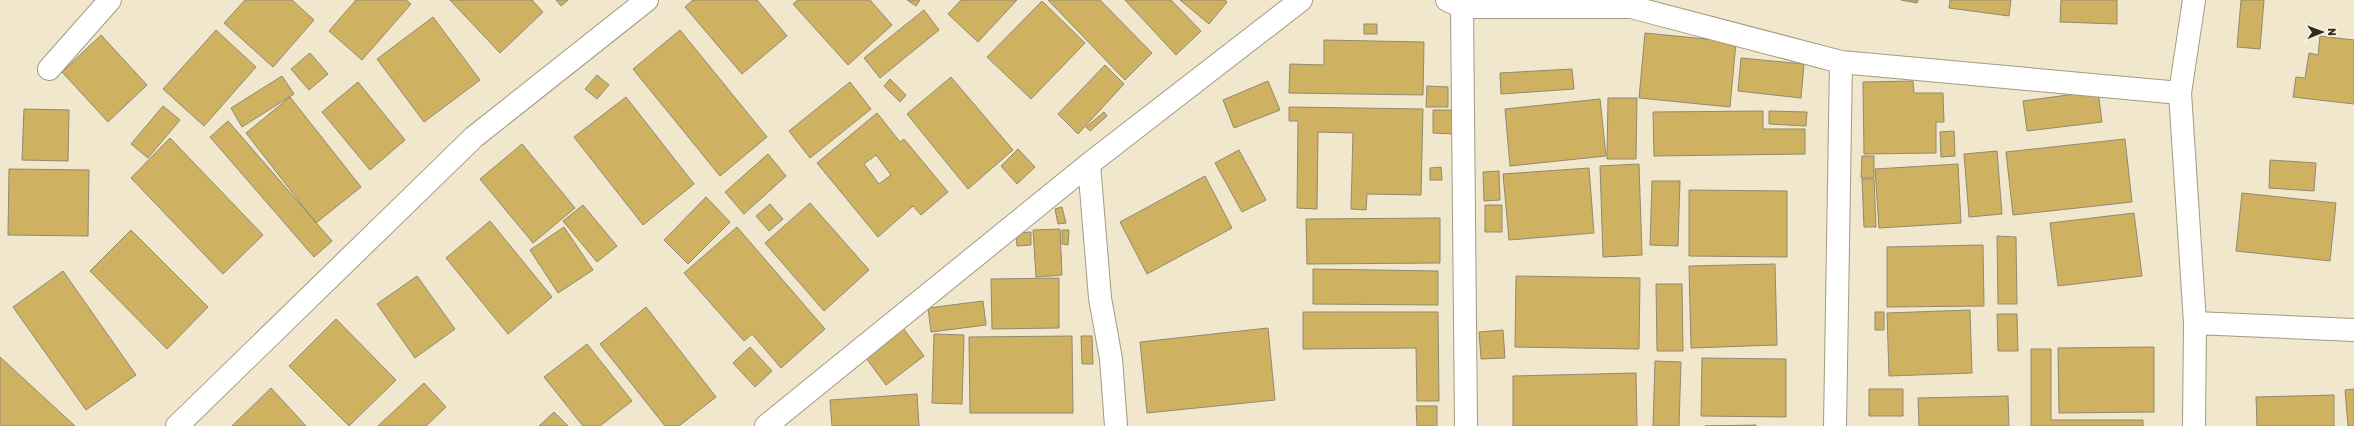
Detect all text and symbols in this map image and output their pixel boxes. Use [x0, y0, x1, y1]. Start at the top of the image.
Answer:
north arrow [2302, 12, 2342, 52]
text: N [2325, 28, 2338, 36]

